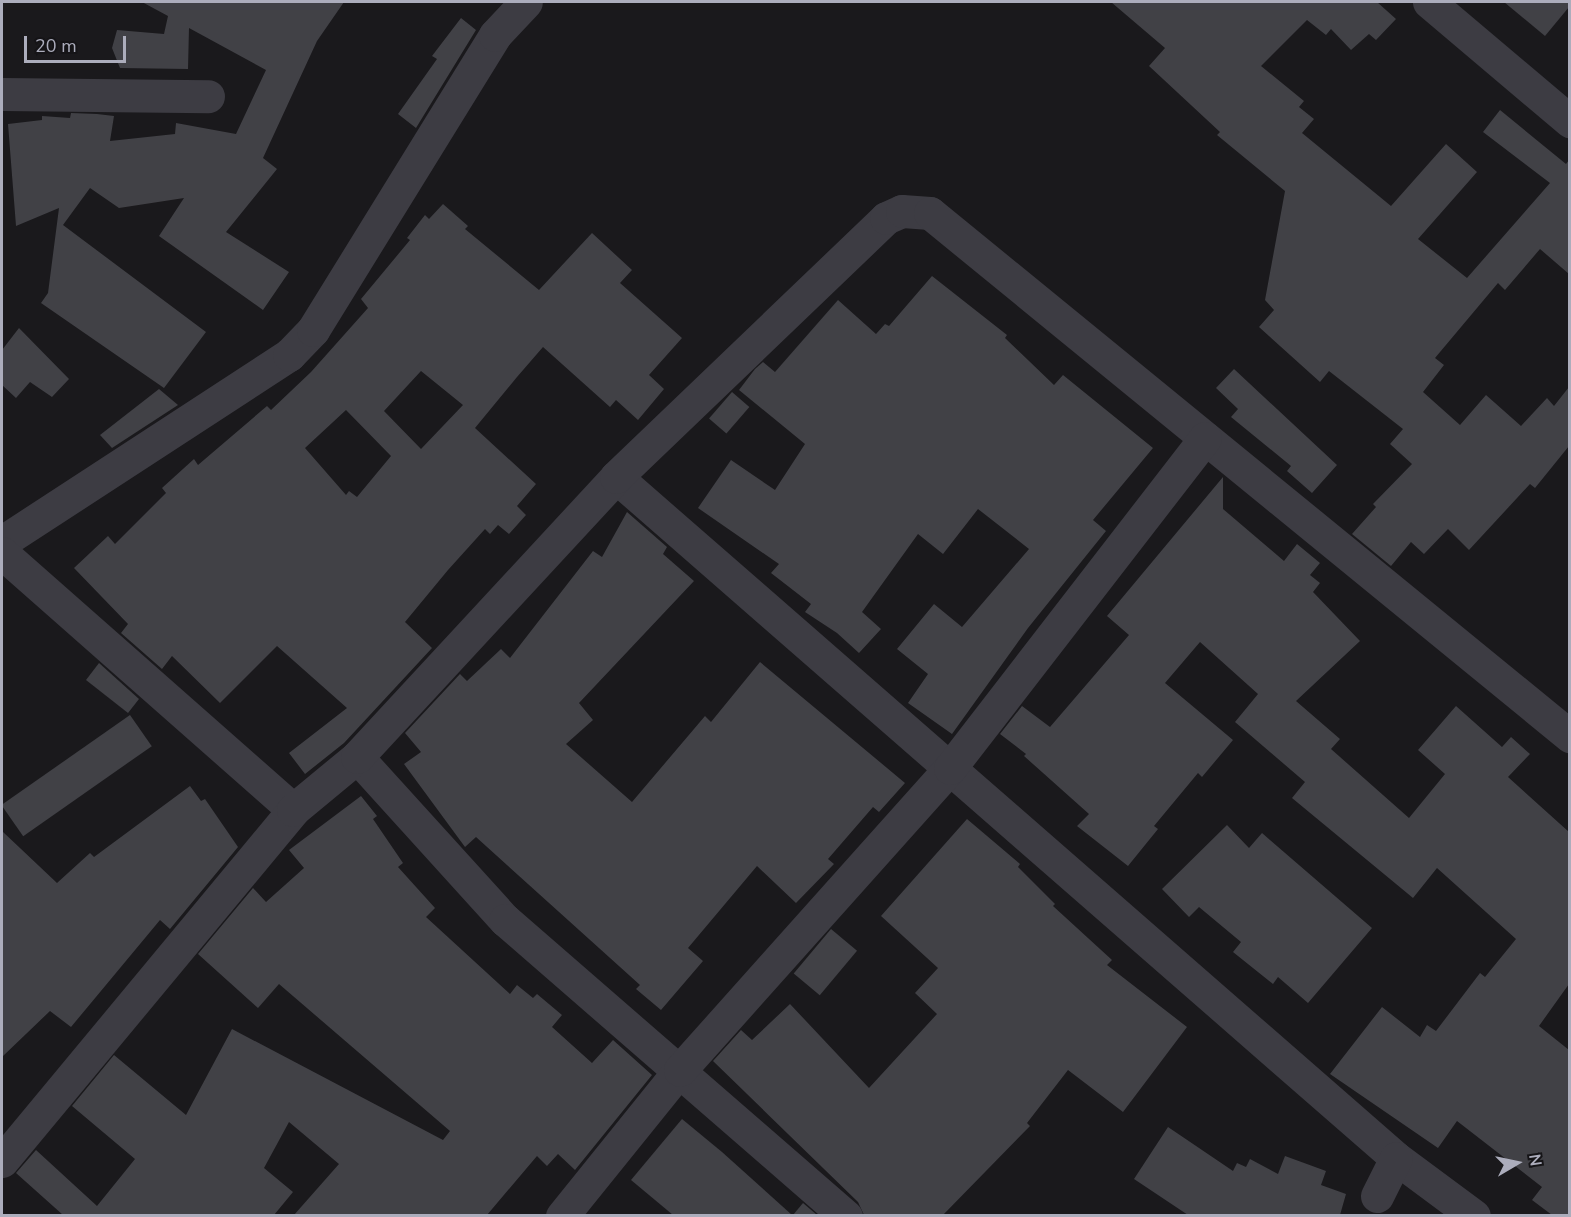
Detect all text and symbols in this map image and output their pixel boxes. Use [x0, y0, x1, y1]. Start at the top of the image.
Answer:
scale bar [27, 24, 129, 62]
text: 20 m [35, 34, 77, 58]
north arrow [1487, 1133, 1547, 1193]
text: N [1523, 1153, 1547, 1168]

